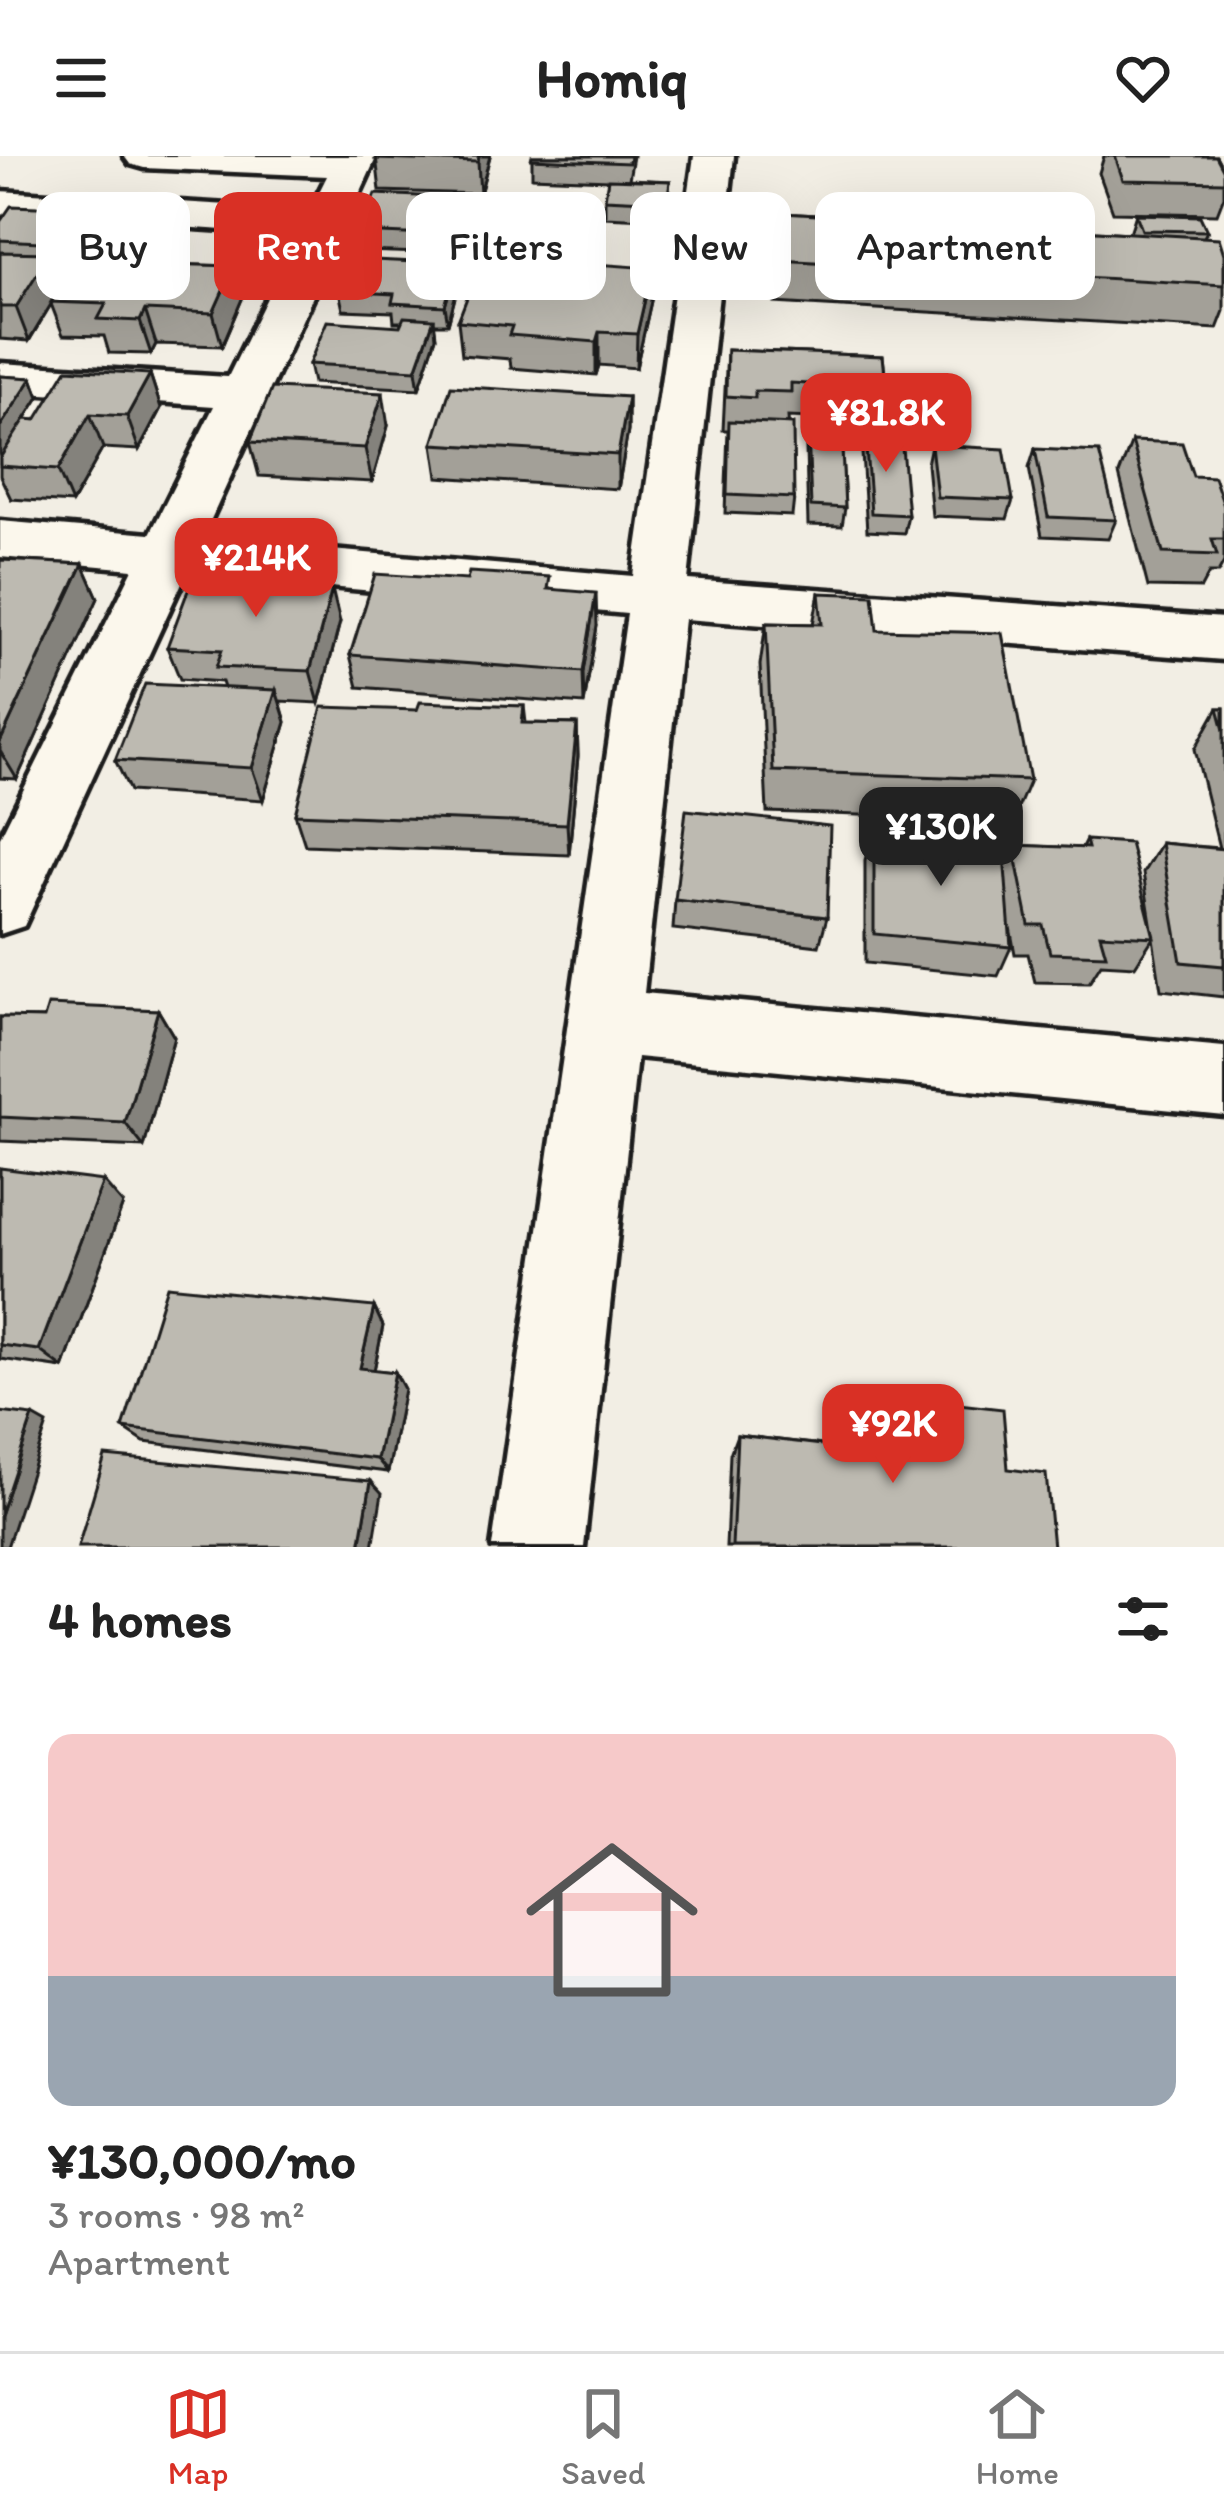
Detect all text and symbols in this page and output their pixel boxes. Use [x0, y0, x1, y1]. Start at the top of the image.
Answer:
icon: menu [48, 45, 114, 111]
icon: heart [1110, 45, 1176, 111]
text: Homiq [536, 46, 688, 111]
chip: Buy [36, 192, 190, 300]
chip: Rent [214, 192, 382, 300]
chip: Filters [406, 192, 606, 300]
chip: New [630, 192, 791, 300]
chip: Apartment [815, 192, 1095, 300]
pin: ¥81.8K [788, 373, 984, 475]
text: ¥81.8K [827, 388, 945, 435]
pin: ¥214K [172, 518, 340, 620]
text: ¥214K [202, 533, 310, 580]
pin: ¥130K [857, 787, 1025, 889]
text: ¥130K [886, 802, 996, 849]
pin: ¥92K [822, 1384, 964, 1486]
text: ¥92K [849, 1399, 937, 1446]
icon: filters [1110, 1586, 1176, 1652]
text: 4 homes [48, 1589, 232, 1650]
icon: home [504, 1812, 720, 2028]
text: ¥130,000/mo [48, 2130, 356, 2191]
text: 3 rooms · 98 m² [48, 2191, 305, 2238]
text: Apartment [48, 2238, 230, 2285]
tab: Map [165, 2381, 231, 2492]
tab: Saved [561, 2381, 645, 2492]
tab: Home [976, 2381, 1059, 2492]

